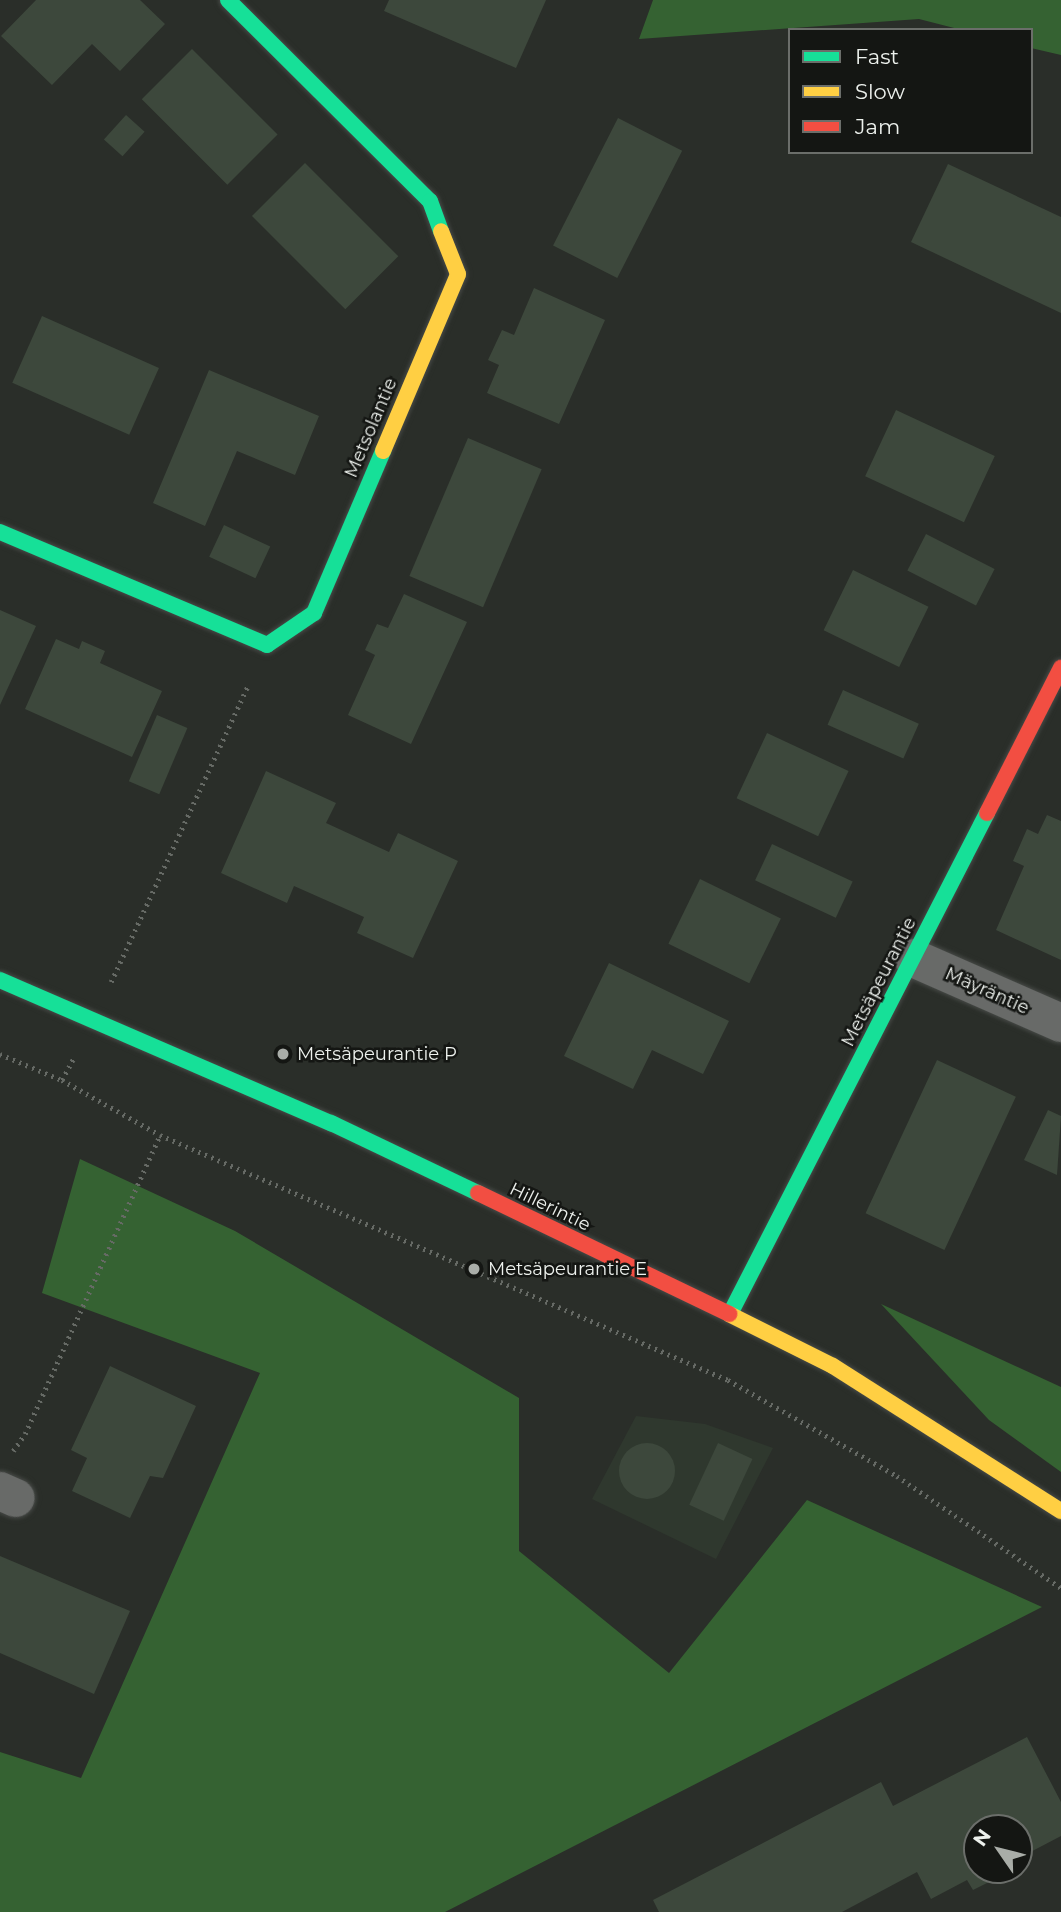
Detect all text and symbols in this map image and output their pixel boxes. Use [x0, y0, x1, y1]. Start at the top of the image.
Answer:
legend [788, 28, 1033, 154]
text: Fast [855, 44, 899, 69]
text: Slow [855, 79, 905, 104]
text: Jam [855, 114, 900, 139]
street label: Metsolantie [340, 375, 402, 481]
street label: Metsäpeurantie [837, 914, 921, 1050]
street label: Mäyräntie [942, 963, 1032, 1019]
place label: Metsäpeurantie P [297, 1043, 457, 1065]
marker: Metsäpeurantie P [275, 1046, 291, 1062]
street label: Hillerintie [506, 1178, 594, 1236]
place label: Metsäpeurantie E [488, 1258, 647, 1280]
marker: Metsäpeurantie E [466, 1261, 482, 1277]
north arrow [963, 1814, 1033, 1884]
text: N [968, 1825, 996, 1851]

